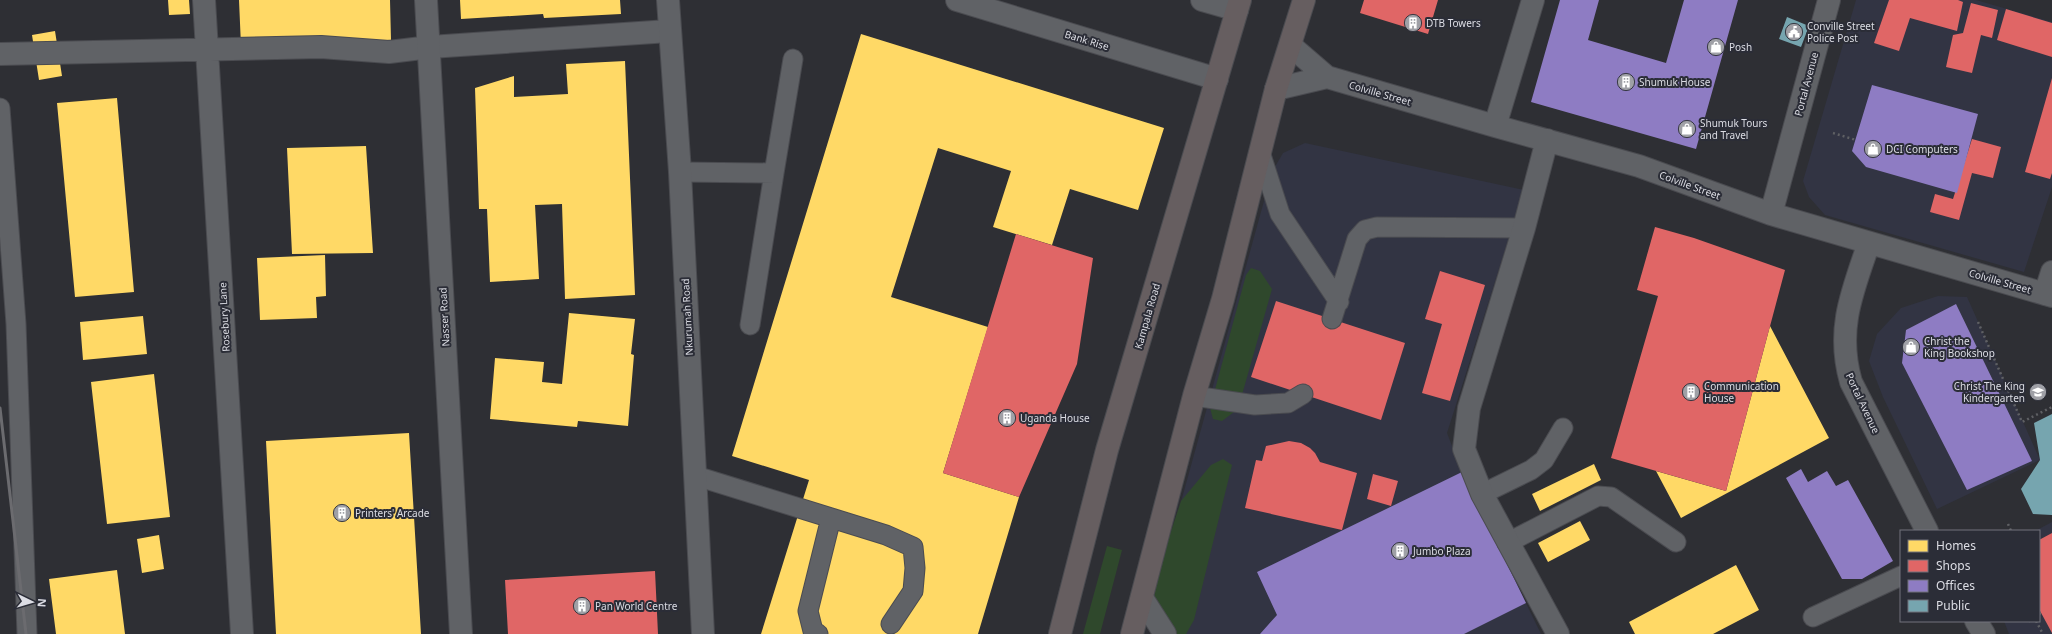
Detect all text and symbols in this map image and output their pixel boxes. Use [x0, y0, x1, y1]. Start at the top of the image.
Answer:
building icon: DTB Towers [1403, 13, 1423, 33]
place label: DTB Towers [1426, 16, 1481, 30]
place label: Conville Street Police Post [1807, 19, 1875, 45]
public building icon: Conville Street Police Post [1784, 22, 1804, 42]
street label: Bank Rise [1063, 27, 1111, 53]
shop icon: Posh [1706, 37, 1726, 57]
place label: Posh [1729, 40, 1752, 54]
street label: Portal Avenue [1791, 50, 1821, 118]
building icon: Shumuk House [1616, 72, 1636, 92]
place label: Shumuk House [1639, 75, 1711, 89]
street label: Colville Street [1347, 77, 1413, 109]
place label: Shumuk Tours and Travel [1700, 116, 1768, 142]
shop icon: Shumuk Tours and Travel [1677, 119, 1697, 139]
shop icon: DCI Computers [1863, 139, 1883, 159]
place label: DCI Computers [1886, 142, 1958, 156]
street label: Colville Street [1658, 167, 1723, 203]
street label: Colville Street [1967, 265, 2033, 297]
street label: Nkurumah Road [678, 278, 696, 356]
street label: Rosebury Lane [215, 282, 233, 352]
street label: Kampala Road [1131, 282, 1163, 350]
street label: Nasser Road [435, 287, 453, 347]
place label: Christ the King Bookshop [1924, 334, 1995, 360]
shop icon: Christ the King Bookshop [1901, 337, 1921, 357]
street label: Portal Avenue [1843, 370, 1883, 436]
place label: Communication House [1704, 379, 1779, 405]
place label: Christ The King Kindergarten [1954, 379, 2025, 405]
building icon: Communication House [1681, 382, 1701, 402]
school or university icon: Christ The King Kindergarten [2028, 382, 2048, 402]
building icon: Uganda House [997, 408, 1017, 428]
place label: Uganda House [1020, 411, 1090, 425]
building icon: Printers' Arcade [332, 503, 352, 523]
place label: Printers' Arcade [355, 506, 430, 520]
legend [1900, 530, 2040, 622]
text: Homes [1936, 537, 1976, 554]
building icon: Jumbo Plaza [1390, 541, 1410, 561]
place label: Jumbo Plaza [1412, 544, 1471, 558]
text: Shops [1936, 557, 1971, 574]
text: Offices [1936, 577, 1975, 594]
north arrow [12, 582, 52, 622]
building icon: Pan World Centre [572, 596, 592, 616]
text: Public [1936, 597, 1970, 614]
text: N [35, 598, 50, 608]
place label: Pan World Centre [595, 599, 678, 613]

